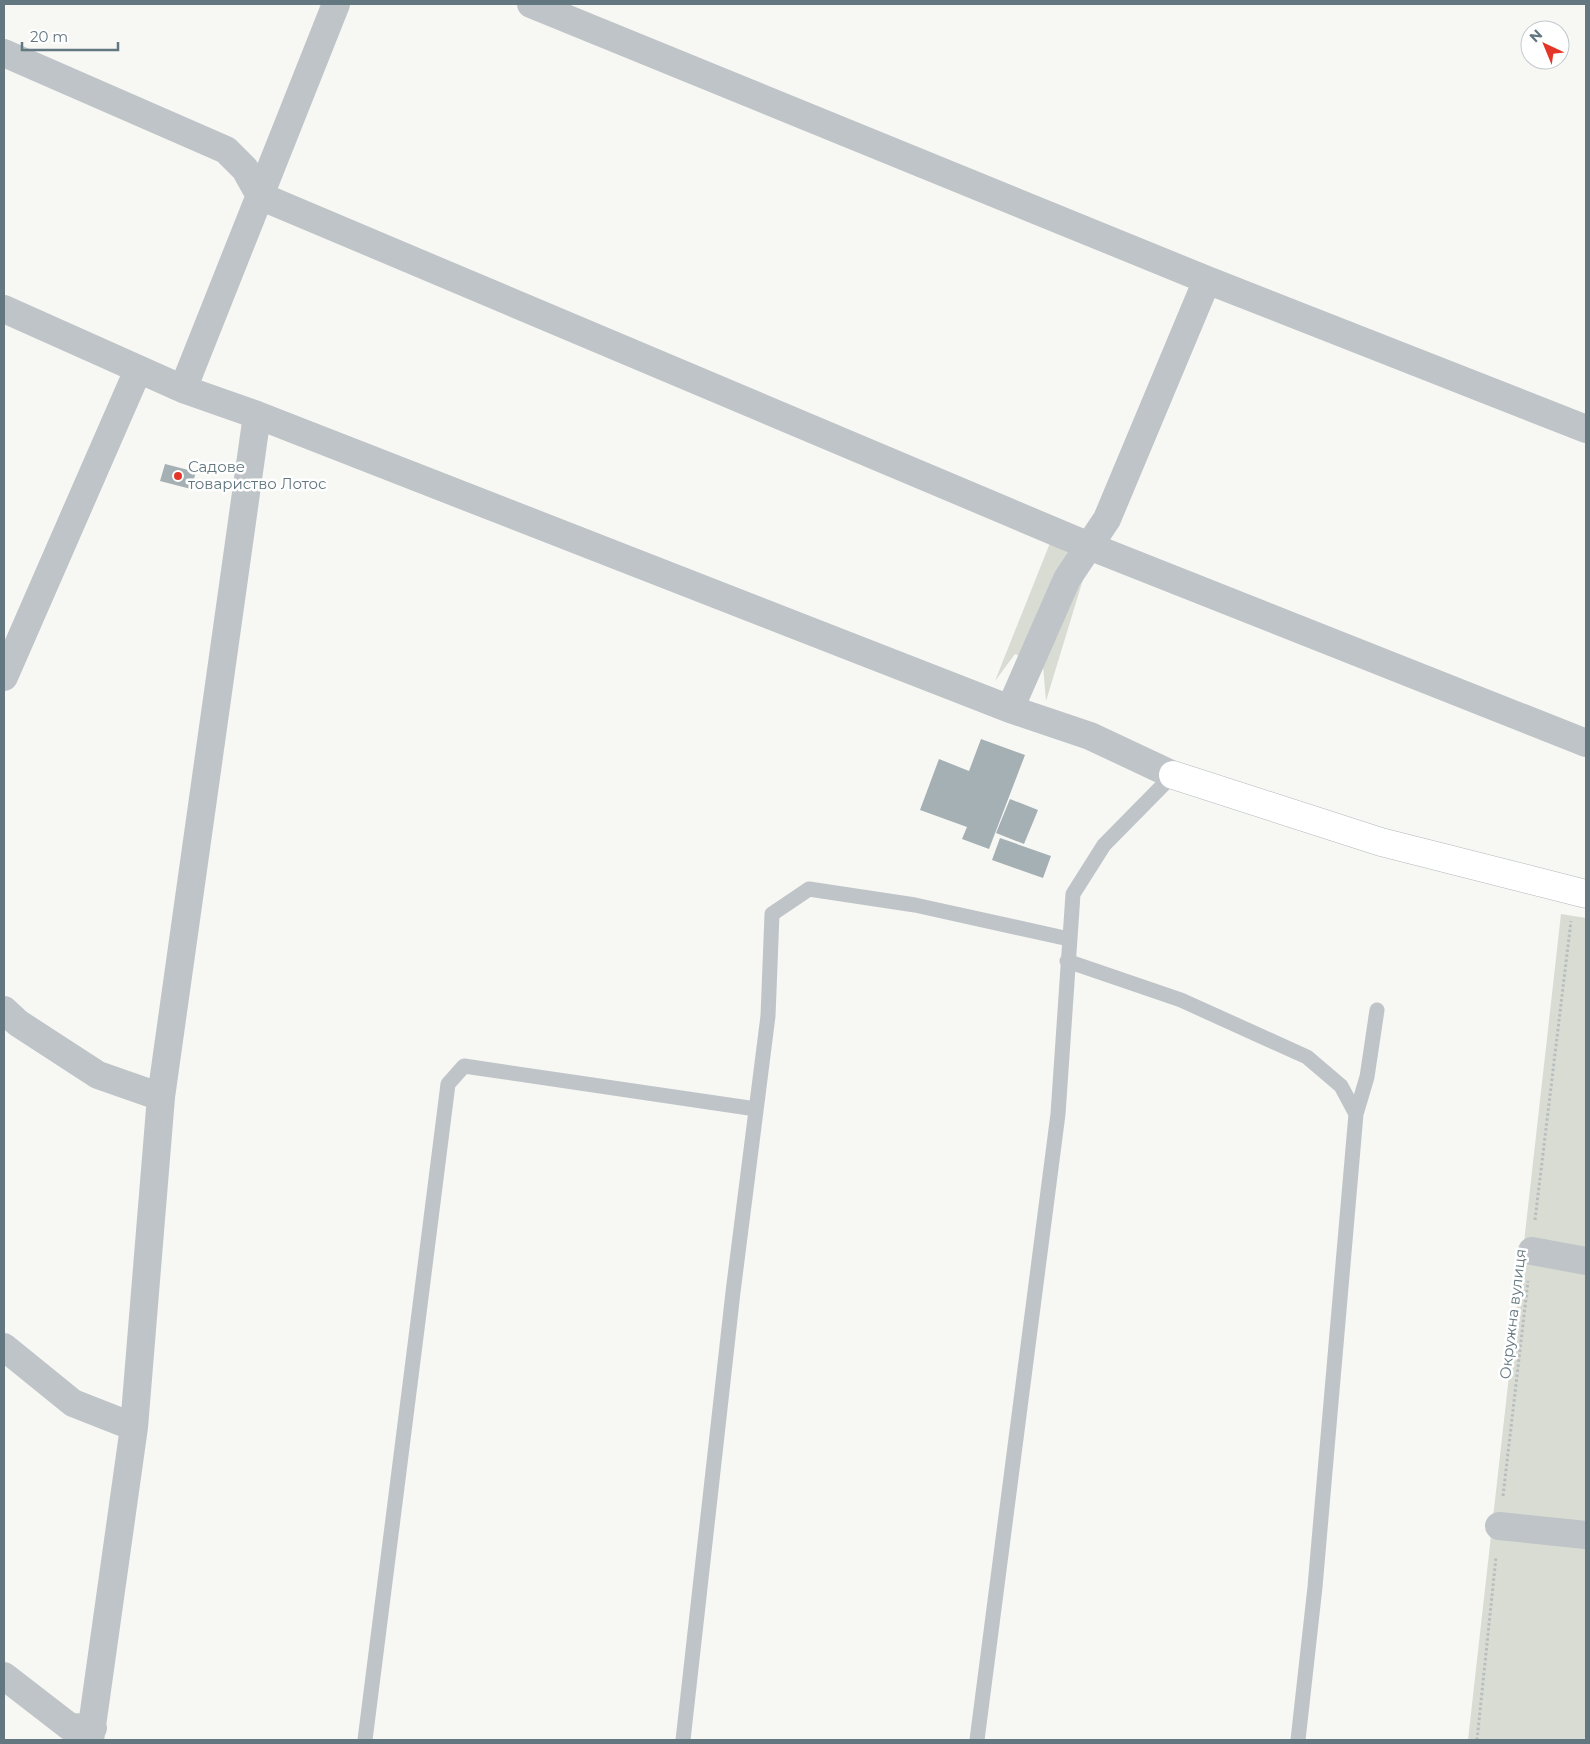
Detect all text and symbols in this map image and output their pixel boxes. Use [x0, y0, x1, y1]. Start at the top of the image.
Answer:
scale bar [22, 20, 119, 52]
north arrow [1520, 20, 1570, 70]
text: N [1526, 25, 1546, 46]
text: 20 m [30, 27, 68, 46]
place label: Садове товариство Лотос [188, 457, 326, 493]
marker: Садове товариство Лотос [172, 470, 184, 482]
street label: Окружна вулиця [1495, 1248, 1530, 1380]

